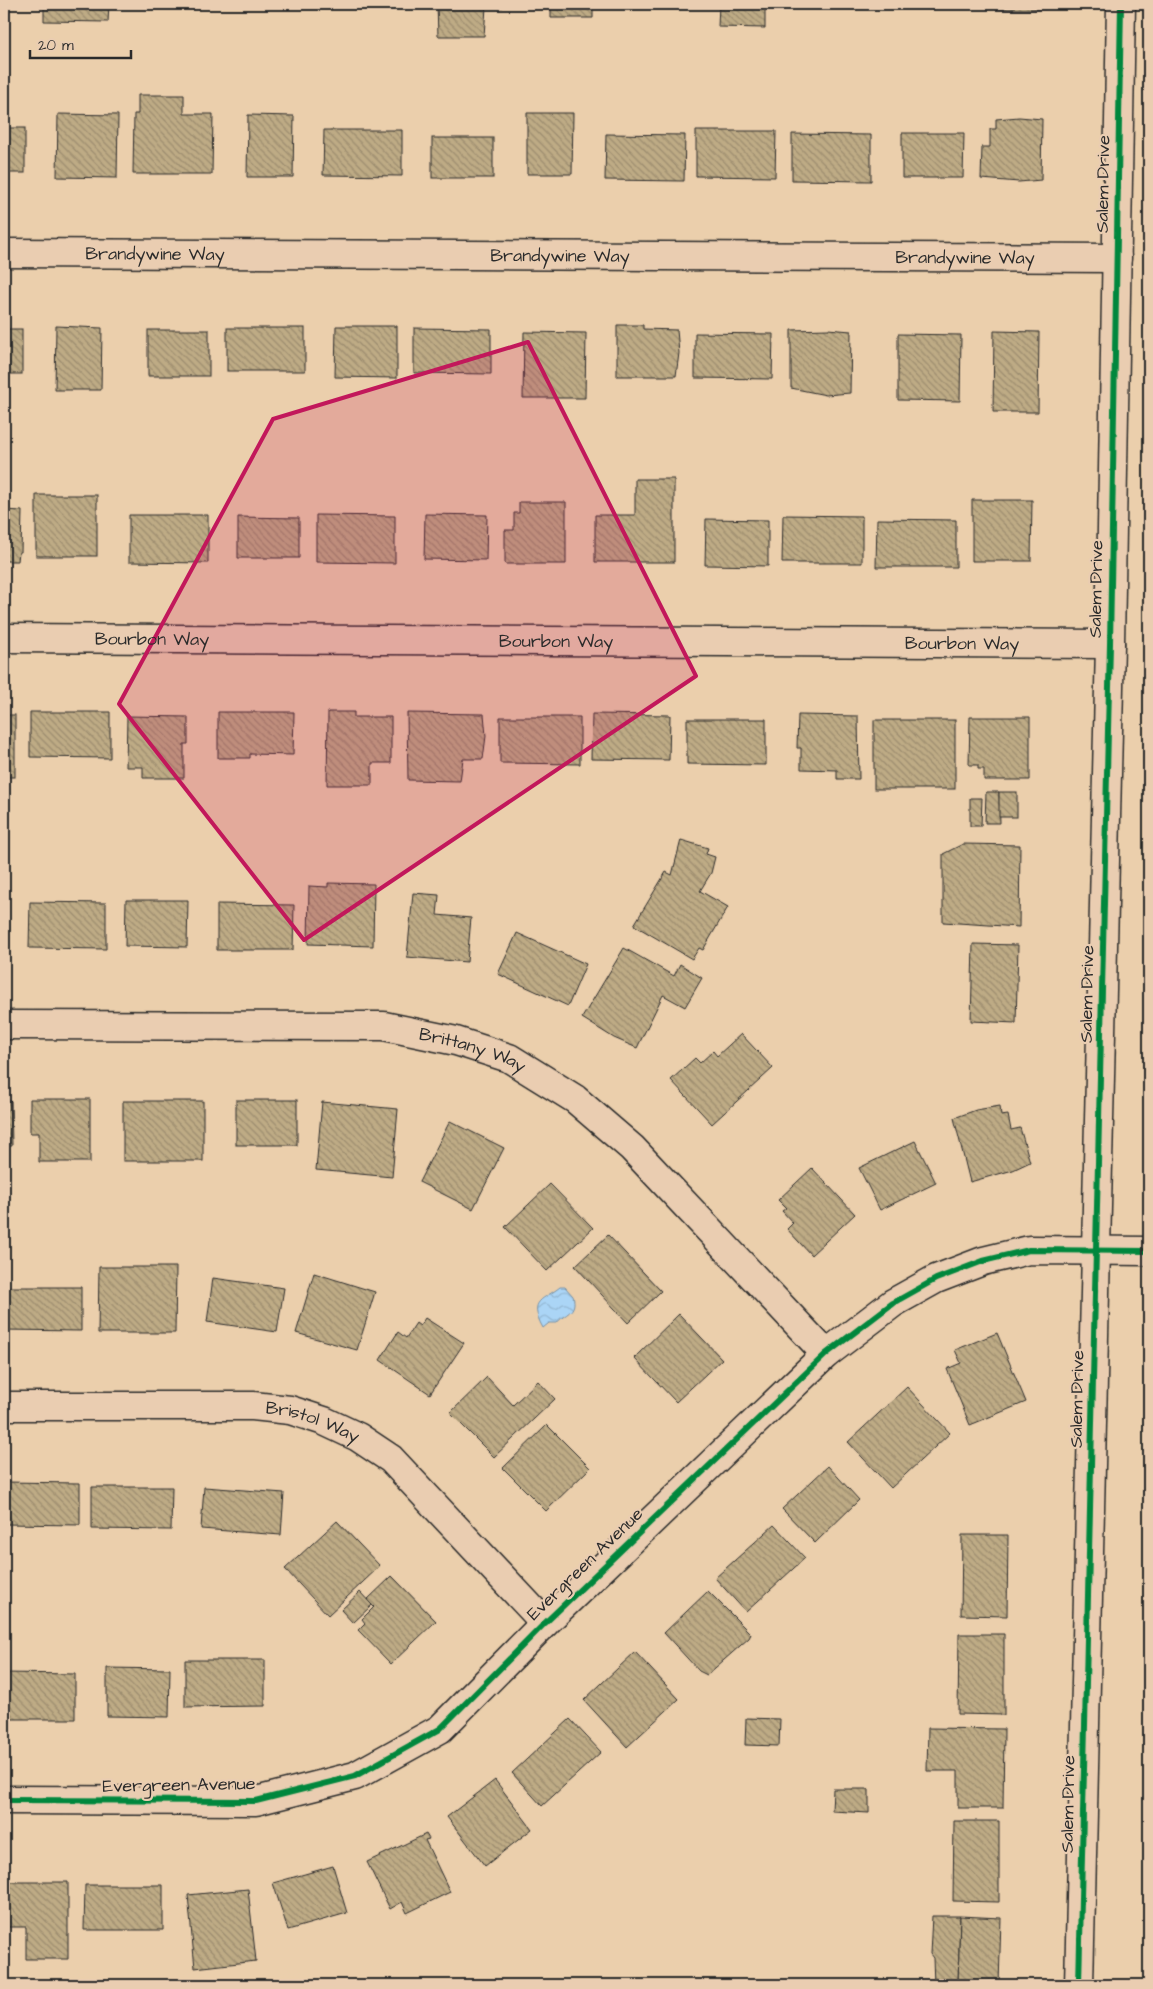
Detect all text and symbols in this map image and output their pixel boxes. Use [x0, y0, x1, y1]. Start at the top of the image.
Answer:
scale bar [30, 28, 131, 60]
text: 20 m [38, 35, 74, 56]
street label: Salem Drive [1090, 135, 1116, 233]
street label: Brandywine Way [85, 241, 225, 267]
street label: Brandywine Way [490, 243, 630, 269]
street label: Brandywine Way [895, 245, 1035, 271]
street label: Salem Drive [1083, 540, 1109, 638]
street label: Bourbon Way [95, 626, 209, 653]
street label: Bourbon Way [499, 628, 613, 655]
street label: Bourbon Way [905, 630, 1019, 657]
street label: Salem Drive [1074, 945, 1100, 1043]
street label: Brittany Way [417, 1021, 531, 1079]
street label: Salem Drive [1064, 1350, 1090, 1448]
street label: Bristol Way [265, 1395, 364, 1449]
street label: Evergreen Avenue [521, 1502, 650, 1627]
street label: Salem Drive [1055, 1755, 1081, 1853]
street label: Evergreen Avenue [102, 1771, 256, 1800]

